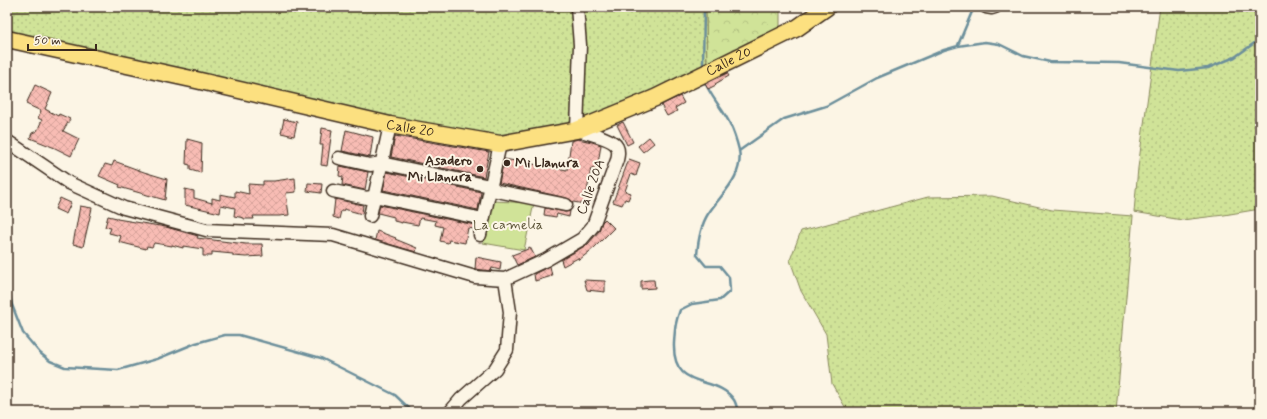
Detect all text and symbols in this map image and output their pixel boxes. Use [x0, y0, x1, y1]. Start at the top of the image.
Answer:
scale bar [28, 26, 96, 52]
text: 50 m [34, 33, 61, 49]
street label: Calle 20 [703, 43, 755, 80]
street label: Calle 20 [385, 115, 436, 142]
place label: Asadero Mi Llanura [408, 152, 472, 186]
place label: Mi Llanura [515, 154, 579, 172]
street label: Calle 20A [573, 157, 609, 217]
marker: Mi Llanura [502, 158, 512, 168]
marker: Asadero Mi Llanura [475, 164, 485, 174]
park label: La camelia [473, 216, 543, 234]

